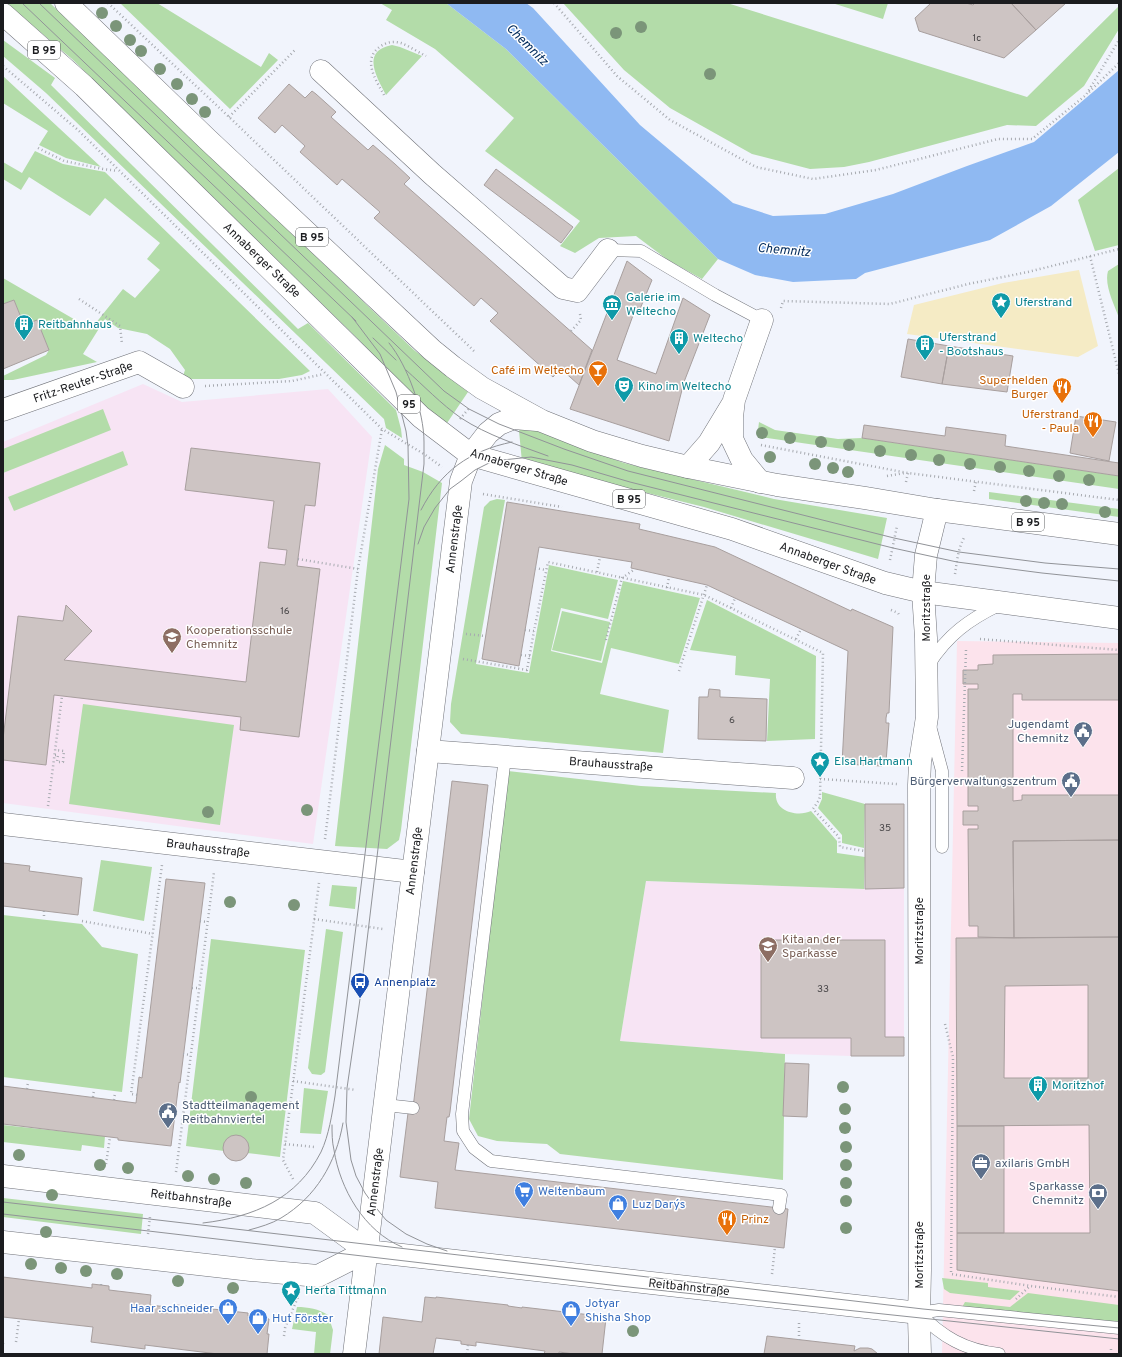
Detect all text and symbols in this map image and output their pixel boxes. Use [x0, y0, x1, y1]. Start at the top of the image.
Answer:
water label: Chemnitz [502, 21, 551, 70]
house number: 1c [973, 32, 981, 45]
road number: B 95 [28, 41, 60, 59]
street label: Annaberger Straße [219, 220, 303, 302]
road number: B 95 [296, 228, 328, 246]
water label: Chemnitz [757, 241, 812, 261]
place label: Galerie im Weltecho [626, 290, 680, 320]
place icon: Uferstrand [990, 291, 1012, 319]
museum icon: Galerie im Weltecho [601, 293, 623, 321]
place label: Uferstrand [1015, 295, 1072, 311]
building icon: Reitbahnhaus [13, 313, 35, 341]
place label: Reitbahnhaus [38, 317, 112, 333]
building icon: Weltecho [668, 327, 690, 355]
place label: Uferstrand - Bootshaus [939, 330, 1004, 360]
place label: Weltecho [693, 331, 743, 347]
building icon: Uferstrand - Bootshaus [914, 333, 936, 361]
street label: Fritz-Reuter-Straße [31, 358, 135, 408]
bar icon: Café im Weltecho [587, 359, 609, 387]
place label: Café im Weltecho [491, 363, 584, 379]
place label: Superhelden Burger [979, 373, 1048, 403]
theatre icon: Kino im Weltecho [613, 375, 635, 403]
restaurant icon: Superhelden Burger [1051, 376, 1073, 404]
place label: Kino im Weltecho [638, 379, 732, 395]
road number: 95 [398, 395, 420, 413]
place label: Uferstrand - Paula [1022, 407, 1079, 437]
restaurant icon: Uferstrand - Paula [1082, 410, 1104, 438]
street label: Annaberger Straße [468, 445, 570, 490]
road number: B 95 [613, 490, 645, 508]
street label: Annenstraße [443, 504, 467, 574]
road number: B 95 [1012, 513, 1044, 531]
street label: Annaberger Straße [777, 539, 878, 589]
street label: Moritzstraße [919, 574, 935, 642]
house number: 16 [280, 605, 290, 618]
place label: Kooperationsschule Chemnitz [186, 623, 292, 653]
school or university icon: Kooperationsschule Chemnitz [161, 626, 183, 654]
house number: 6 [729, 714, 735, 727]
place label: Jugendamt Chemnitz [1008, 717, 1069, 747]
public building icon: Jugendamt Chemnitz [1072, 720, 1094, 748]
place icon: Elsa Hartmann [809, 750, 831, 778]
street label: Brauhausstraße [568, 754, 654, 776]
place label: Elsa Hartmann [834, 754, 913, 770]
public building icon: Bürgerverwaltungszentrum [1060, 770, 1082, 798]
place label: Bürgerverwaltungszentrum [910, 774, 1057, 790]
house number: 35 [879, 822, 891, 835]
street label: Annenstraße [403, 826, 427, 896]
street label: Brauhausstraße [165, 836, 251, 862]
street label: Moritzstraße [912, 897, 928, 965]
place label: Kita an der Sparkasse [782, 932, 841, 962]
school or university icon: Kita an der Sparkasse [757, 935, 779, 963]
bus stop icon: Annenplatz [349, 971, 371, 999]
place label: Annenplatz [374, 975, 436, 991]
house number: 33 [817, 983, 829, 996]
building icon: Moritzhof [1027, 1074, 1049, 1102]
place label: Moritzhof [1052, 1078, 1104, 1094]
place label: Stadtteilmanagement Reitbahnviertel [182, 1098, 299, 1128]
public building icon: Stadtteilmanagement Reitbahnviertel [157, 1101, 179, 1129]
street label: Annenstraße [364, 1147, 388, 1217]
office icon: axilaris GmbH [970, 1152, 992, 1180]
place label: axilaris GmbH [995, 1156, 1070, 1172]
place label: Sparkasse Chemnitz [1029, 1179, 1084, 1209]
supermarket icon: Weltenbaum [513, 1180, 535, 1208]
bank icon: Sparkasse Chemnitz [1087, 1182, 1109, 1210]
place label: Weltenbaum [538, 1184, 605, 1200]
street label: Reitbahnstraße [149, 1186, 232, 1212]
shop icon: Luz Dary´s [607, 1193, 629, 1221]
place label: Luz Dary´s [632, 1197, 685, 1213]
restaurant icon: Prinz [716, 1208, 738, 1236]
place label: Prinz [741, 1212, 769, 1228]
street label: Moritzstraße [912, 1221, 928, 1289]
street label: Reitbahnstraße [647, 1276, 730, 1300]
place icon: Herta Tittmann [280, 1279, 302, 1307]
place label: Herta Tittmann [305, 1283, 387, 1299]
place label: Jotyar Shisha Shop [585, 1296, 651, 1326]
shop icon: Haar .schneider [217, 1297, 239, 1325]
shop icon: Jotyar Shisha Shop [560, 1299, 582, 1327]
place label: Haar .schneider [130, 1301, 214, 1317]
shop icon: Hut Förster [247, 1307, 269, 1335]
place label: Hut Förster [272, 1311, 334, 1327]

